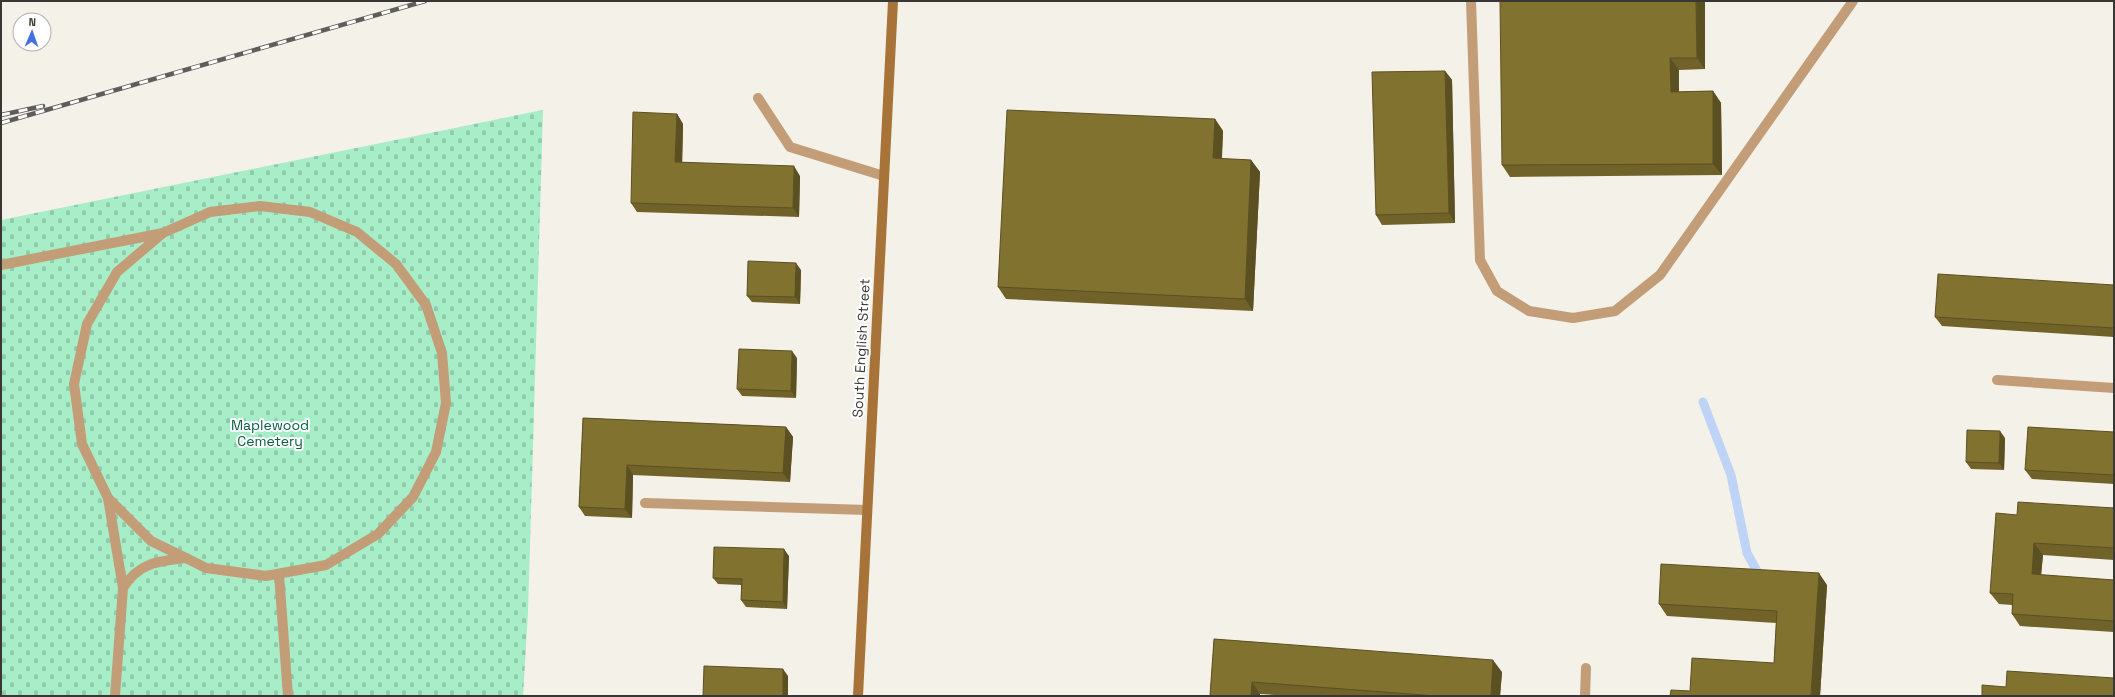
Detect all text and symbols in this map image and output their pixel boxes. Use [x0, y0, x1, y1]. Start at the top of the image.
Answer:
north arrow [12, 12, 52, 52]
text: N [28, 15, 36, 29]
street label: South English Street [848, 278, 874, 418]
park label: Maplewood Cemetery [231, 416, 309, 450]

